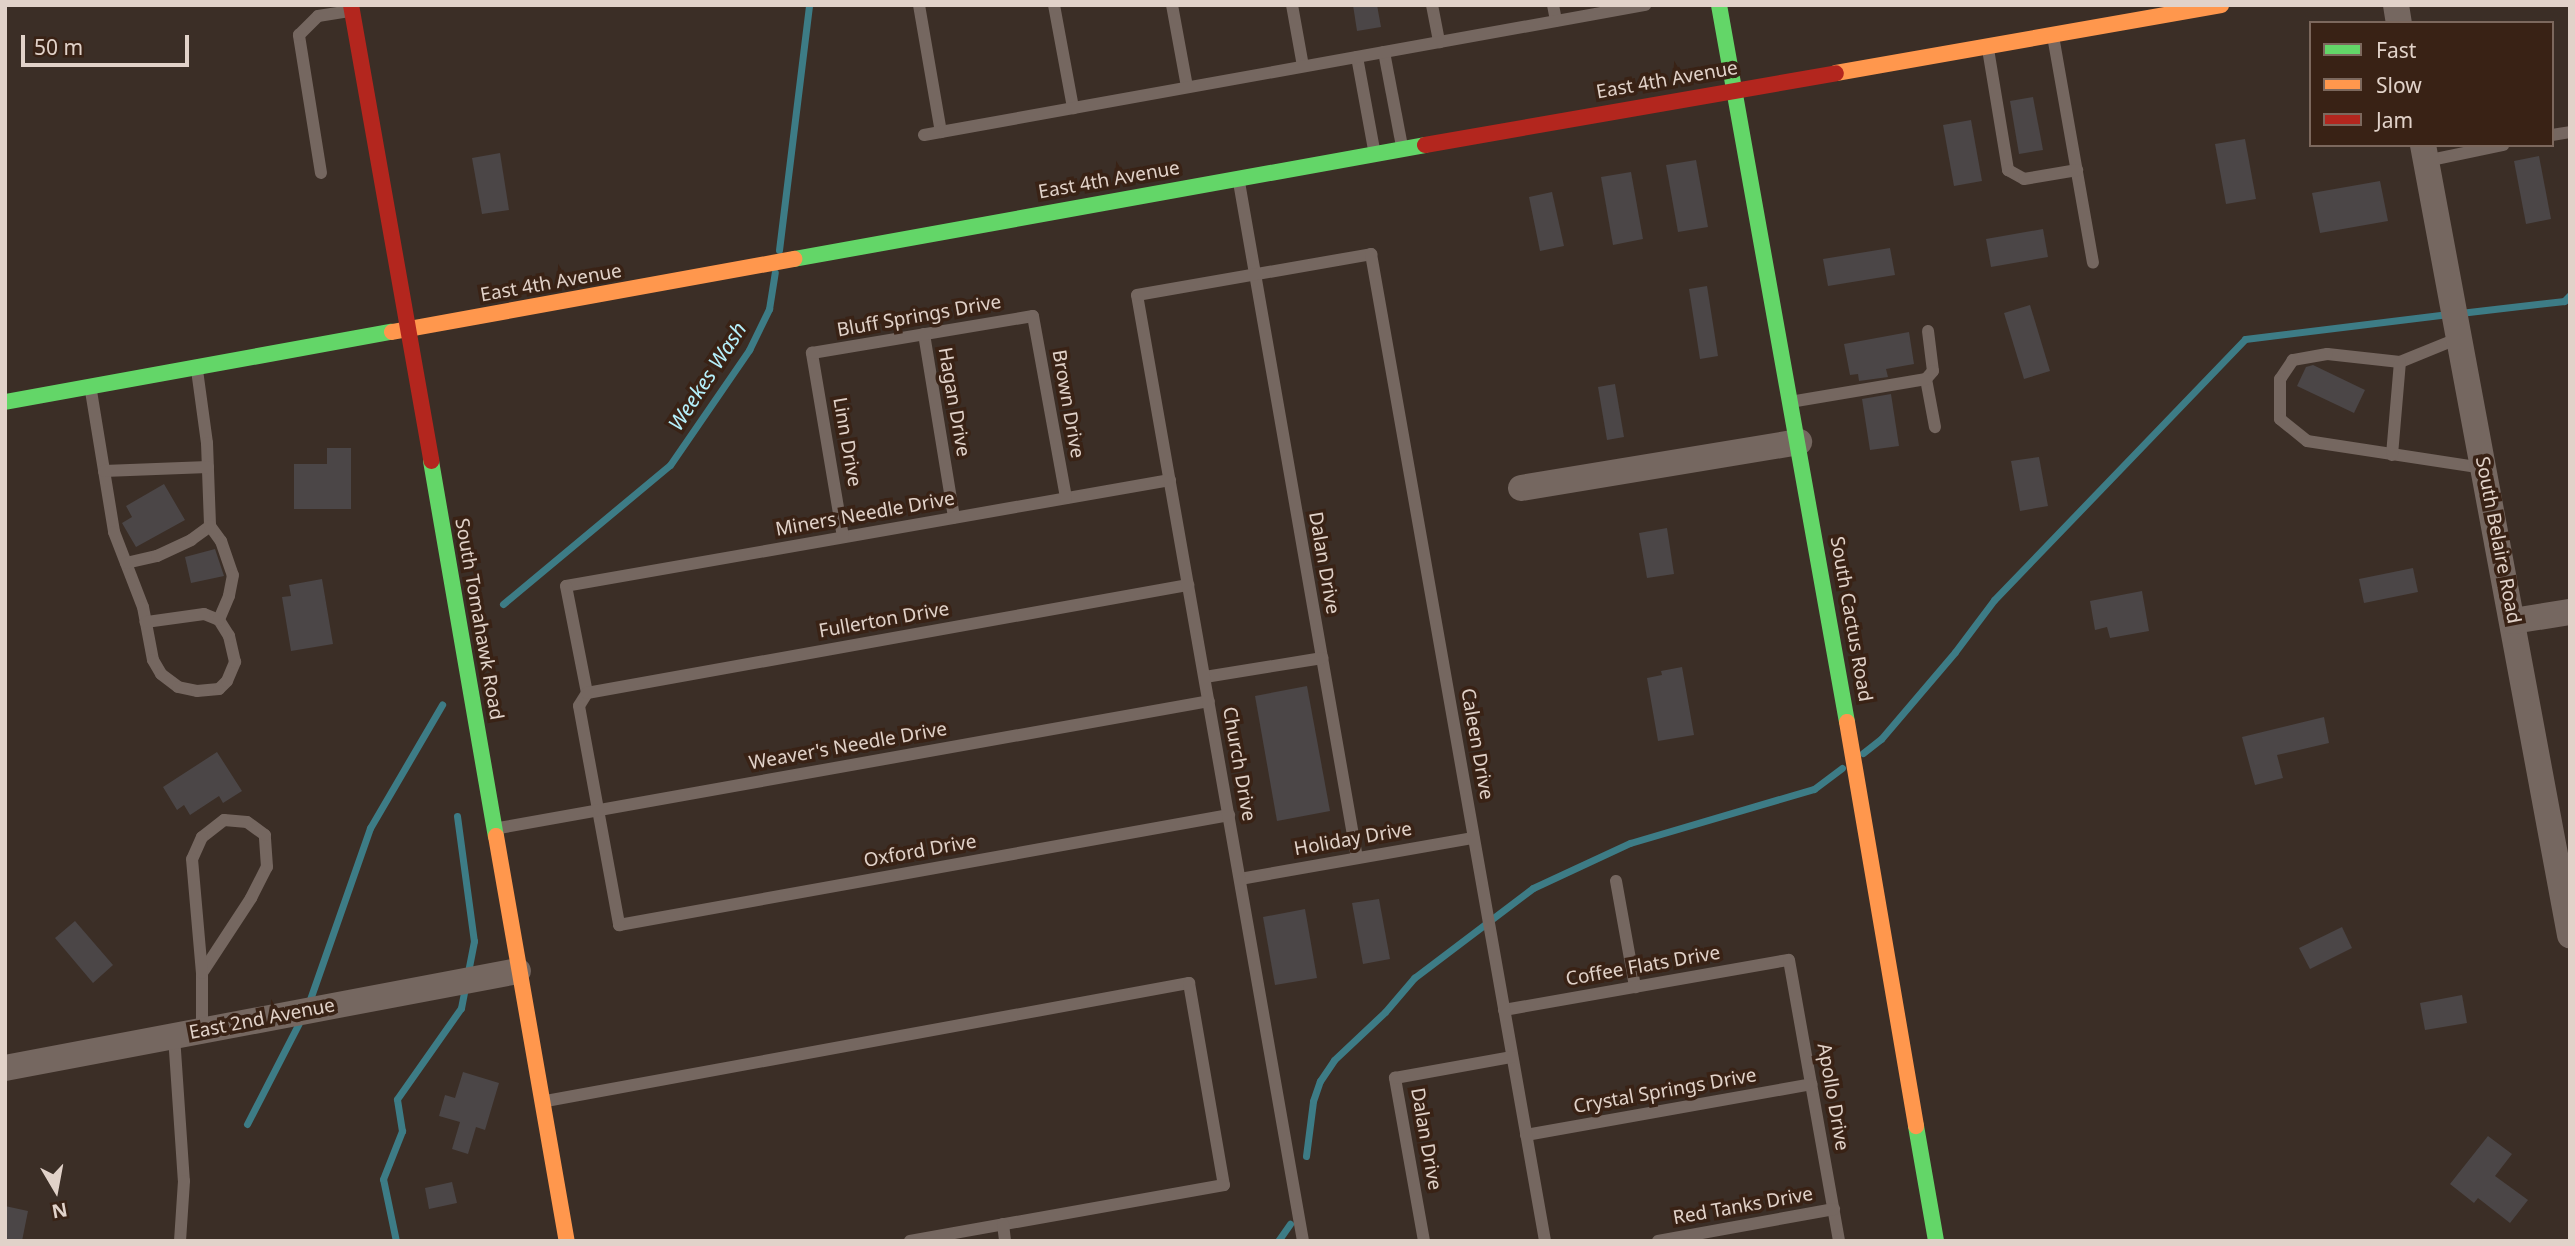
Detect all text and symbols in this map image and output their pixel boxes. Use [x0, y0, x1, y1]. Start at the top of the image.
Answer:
scale bar [24, 21, 192, 65]
legend [2309, 21, 2554, 147]
text: 50 m [34, 33, 83, 61]
text: Fast [2376, 36, 2416, 64]
street label: East 4th Avenue [1594, 56, 1740, 104]
text: Slow [2376, 71, 2422, 99]
text: Jam [2376, 106, 2413, 134]
street label: East 4th Avenue [1036, 156, 1182, 204]
street label: East 4th Avenue [478, 259, 624, 307]
street label: Bluff Springs Drive [835, 290, 1003, 342]
water label: Weekes Wash [663, 317, 751, 435]
street label: Hagan Drive [933, 345, 975, 459]
street label: Brown Drive [1047, 348, 1089, 460]
street label: Linn Drive [828, 396, 866, 488]
street label: South Belaire Road [2471, 455, 2525, 625]
street label: Miners Needle Drive [774, 487, 956, 541]
street label: Dalan Drive [1304, 510, 1344, 616]
street label: South Tomahawk Road [450, 516, 508, 722]
street label: South Cactus Road [1825, 535, 1877, 703]
street label: Fullerton Drive [817, 597, 951, 643]
street label: Caleen Drive [1456, 687, 1498, 801]
street label: Church Drive [1218, 705, 1260, 823]
street label: Weaver's Needle Drive [747, 717, 949, 775]
street label: Holiday Drive [1292, 817, 1414, 861]
street label: Oxford Drive [862, 830, 978, 872]
street label: Coffee Flats Drive [1564, 941, 1722, 991]
street label: East 2nd Avenue [187, 994, 337, 1044]
street label: Apollo Drive [1812, 1042, 1854, 1152]
street label: Crystal Springs Drive [1572, 1064, 1758, 1118]
street label: Dalan Drive [1406, 1086, 1446, 1192]
north arrow [21, 1155, 91, 1225]
street label: Red Tanks Drive [1671, 1182, 1815, 1230]
text: N [50, 1197, 70, 1225]

